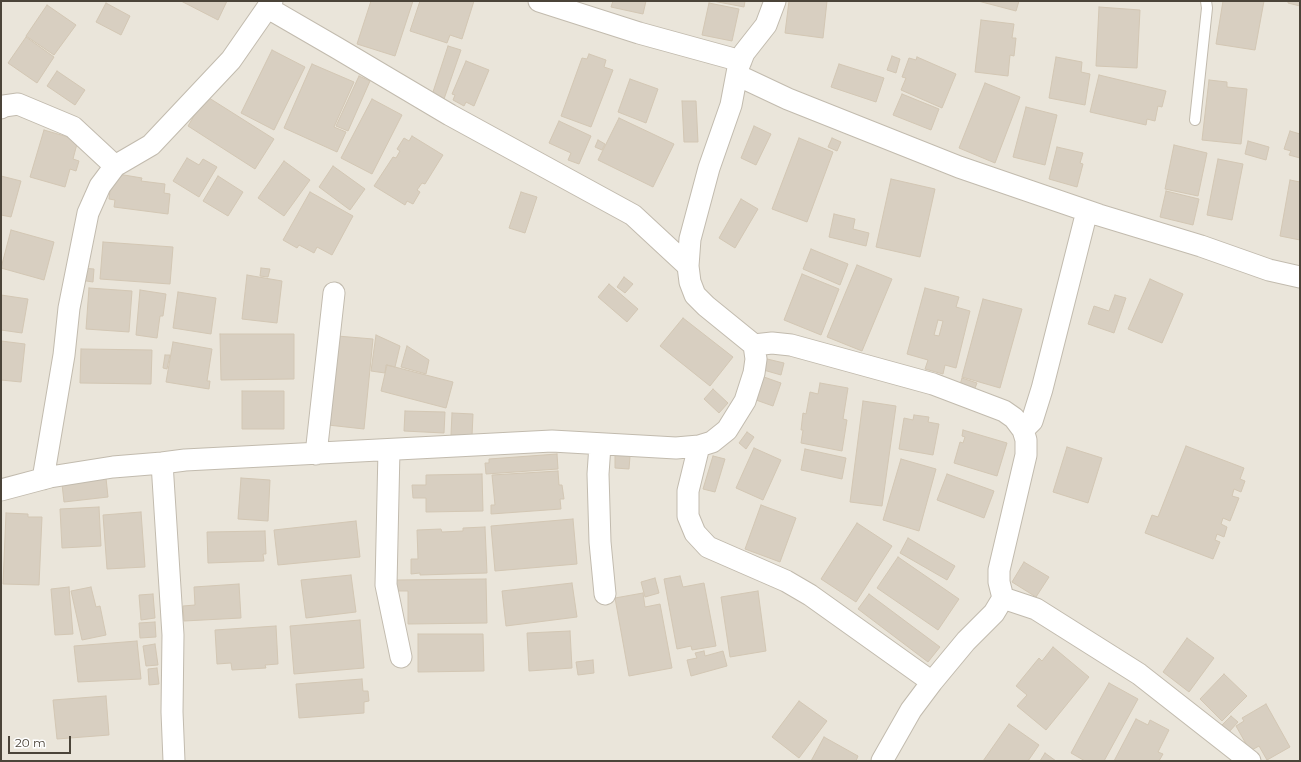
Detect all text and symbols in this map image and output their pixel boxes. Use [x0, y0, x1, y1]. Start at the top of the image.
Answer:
scale bar [10, 728, 73, 754]
text: 20 m [15, 735, 46, 750]

